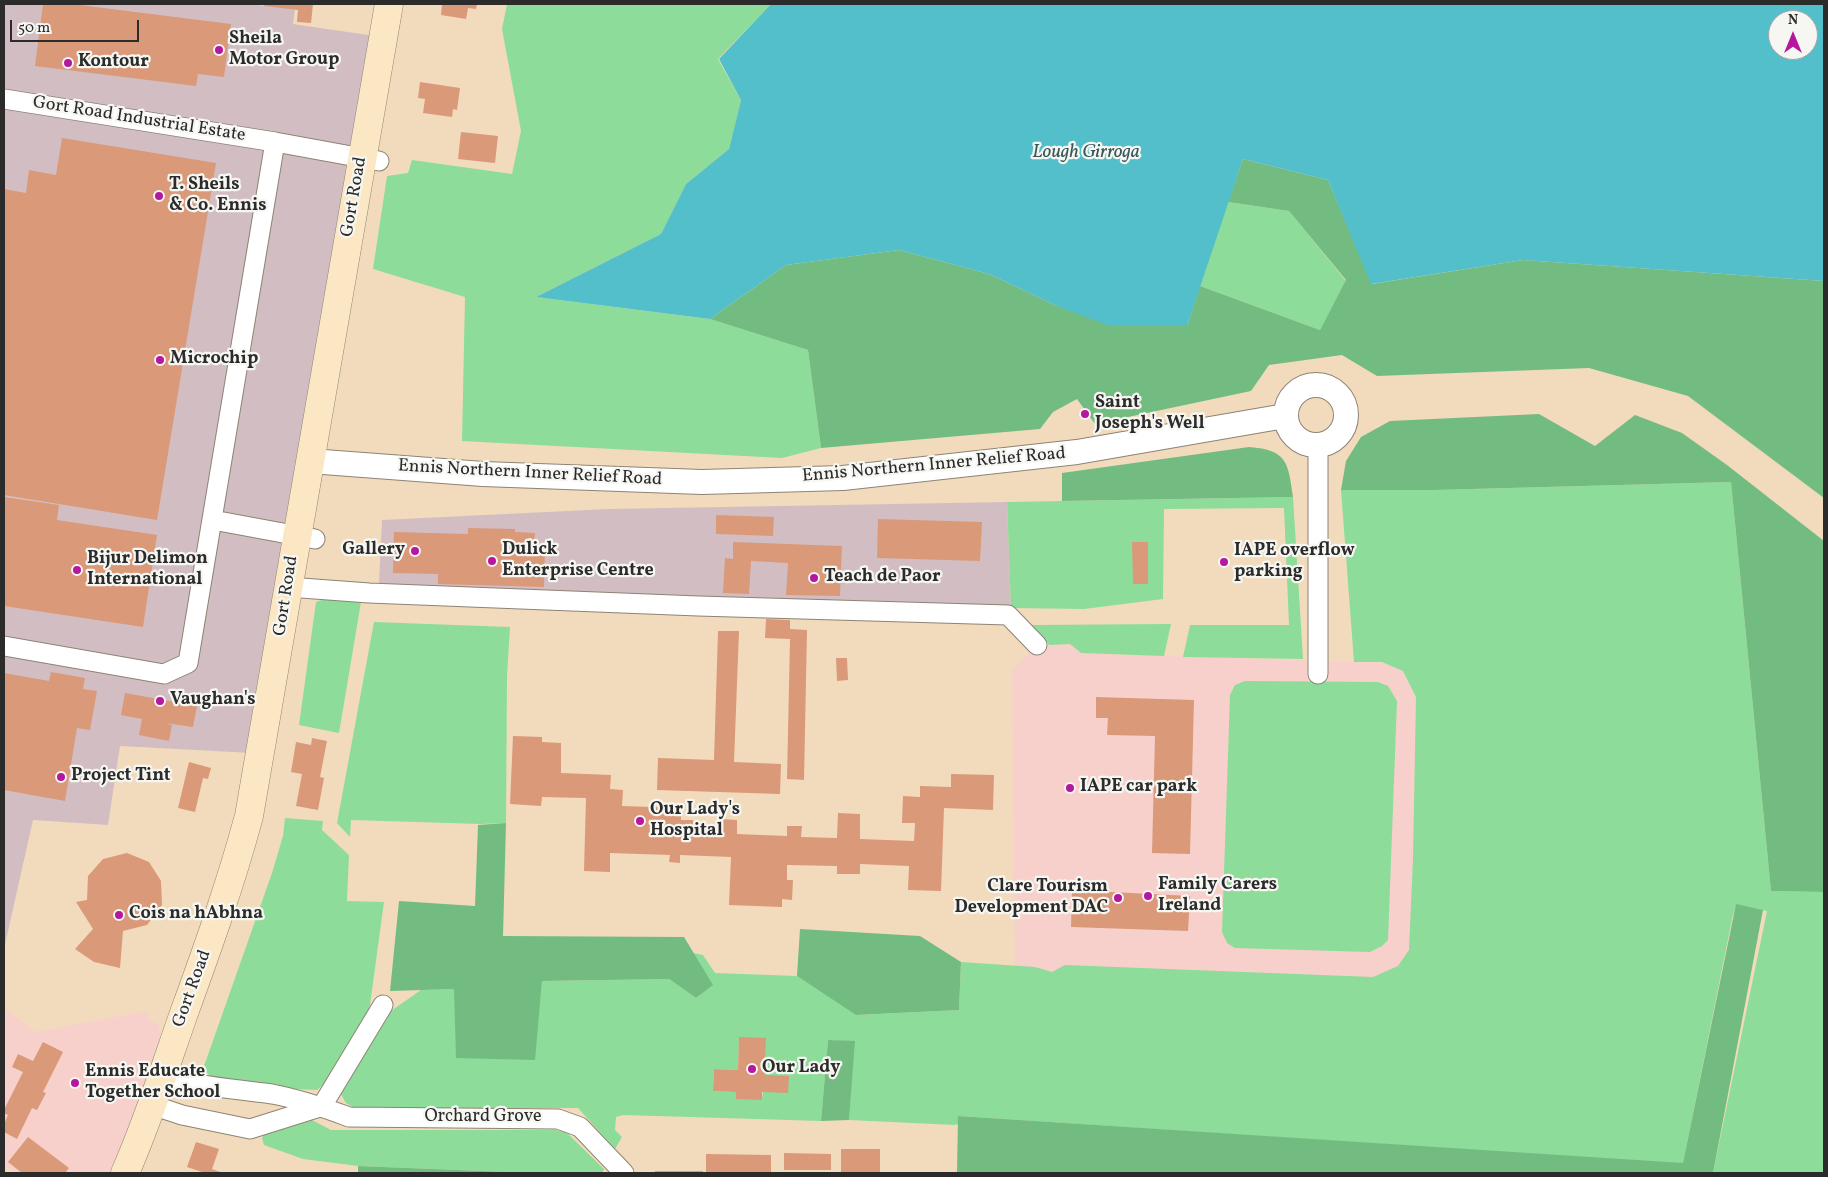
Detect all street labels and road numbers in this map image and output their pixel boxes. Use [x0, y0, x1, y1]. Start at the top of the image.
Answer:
street label: Gort Road Industrial Estate [31, 93, 247, 147]
street label: Gort Road [337, 155, 373, 239]
street label: Ennis Northern Inner Relief Road [801, 444, 1067, 488]
street label: Ennis Northern Inner Relief Road [397, 456, 663, 492]
street label: Gort Road [270, 554, 304, 638]
street label: Gort Road [169, 947, 217, 1031]
street label: Orchard Grove [424, 1107, 542, 1129]

